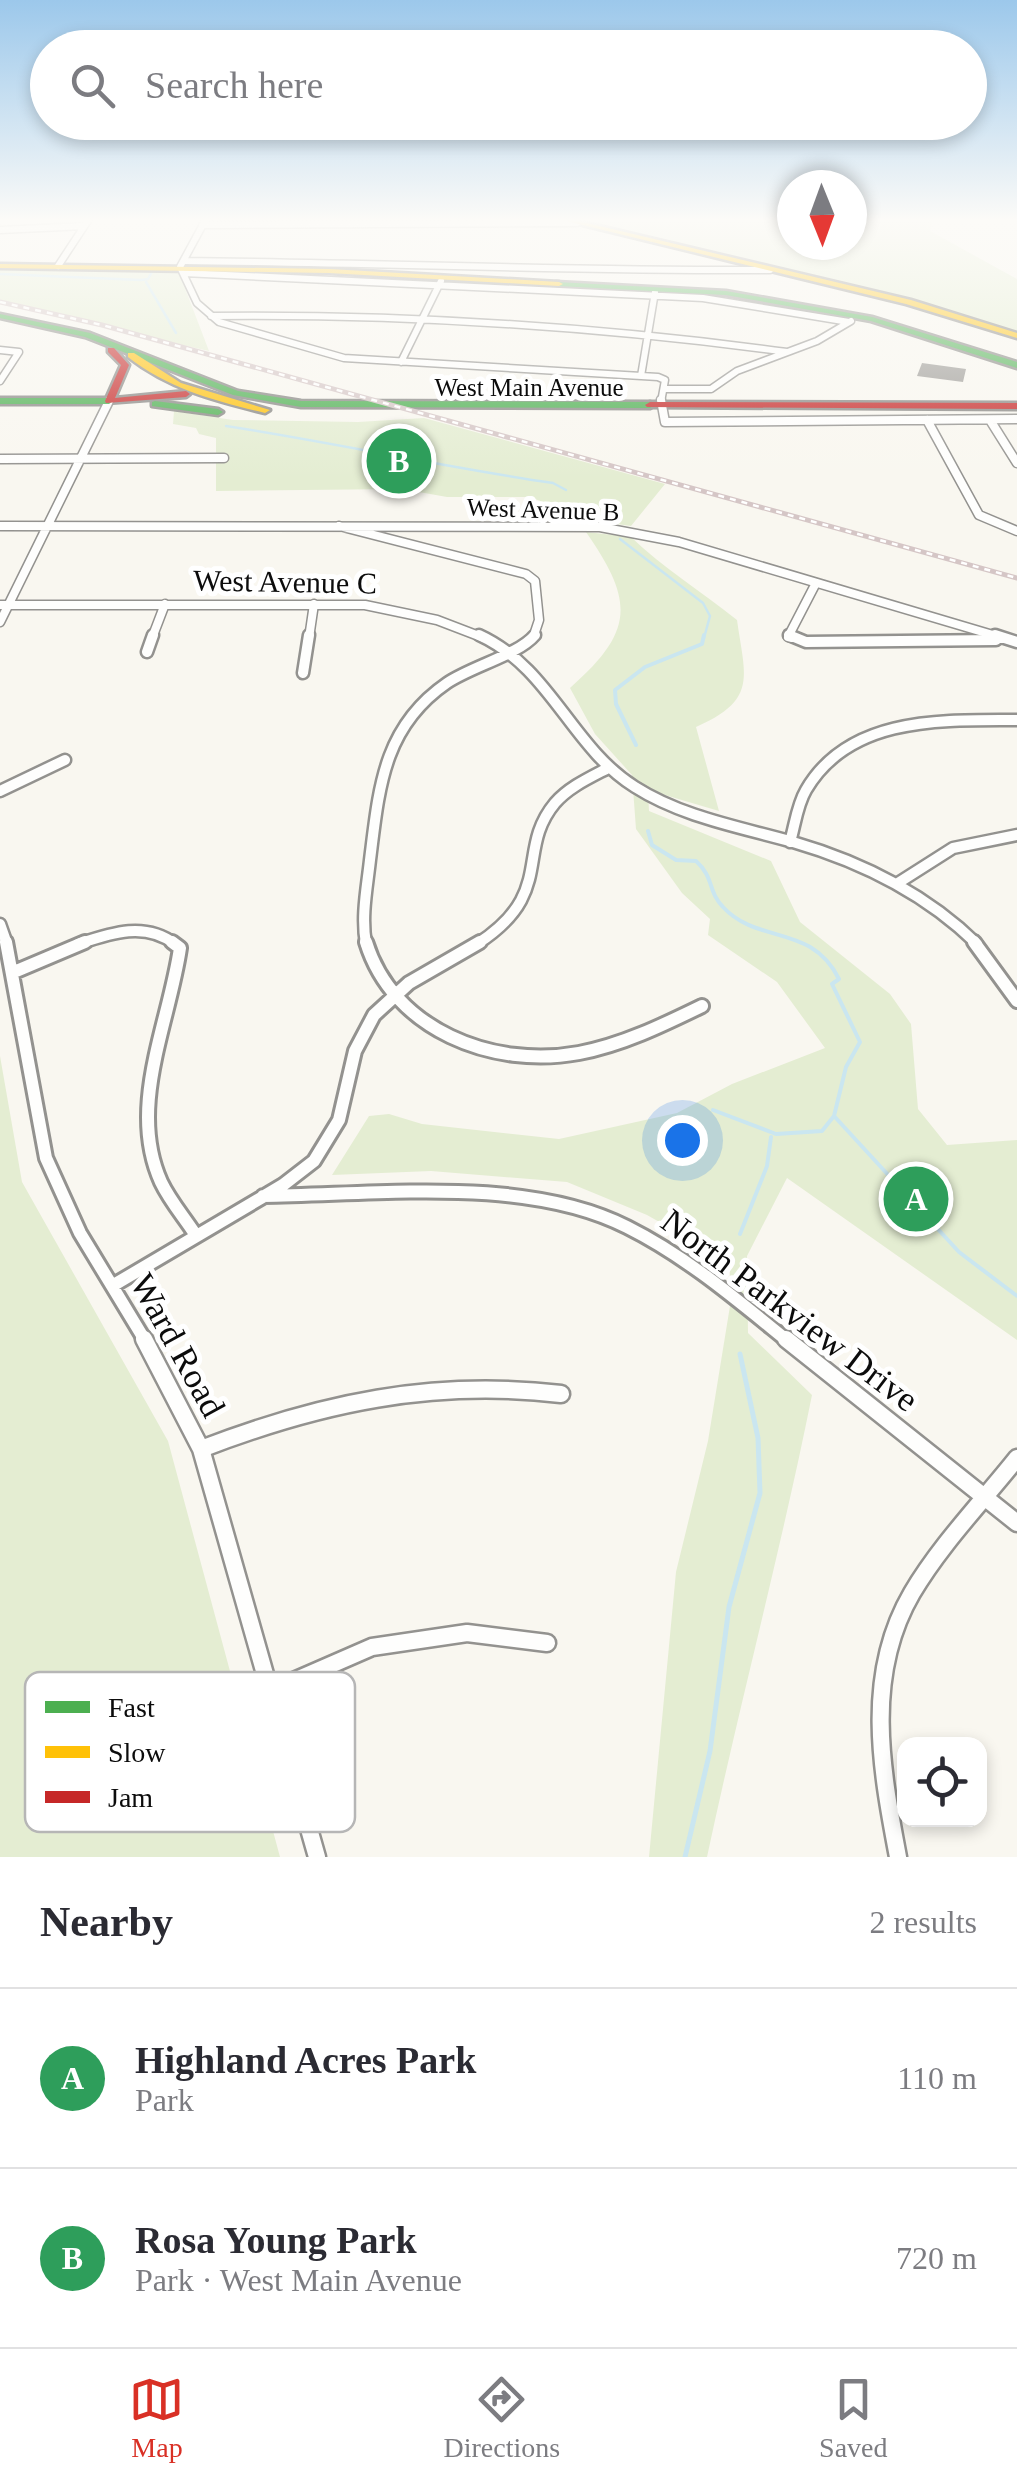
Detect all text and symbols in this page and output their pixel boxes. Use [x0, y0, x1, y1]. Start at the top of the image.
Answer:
search box [30, 30, 987, 140]
icon: search [65, 58, 120, 113]
text: Search here [145, 64, 323, 106]
north arrow [777, 170, 867, 260]
street label: West Main Avenue [434, 374, 624, 401]
pin: B [366, 424, 432, 498]
street label: West Avenue B [466, 493, 620, 526]
street label: West Avenue C [193, 563, 377, 600]
your location [657, 1115, 708, 1166]
pin: A [884, 1162, 948, 1236]
street label: North Parkview Drive [654, 1201, 926, 1420]
street label: Ward Road [122, 1267, 233, 1424]
legend [25, 1672, 355, 1832]
text: Fast [108, 1692, 155, 1723]
text: Slow [108, 1737, 166, 1768]
map controls [897, 1737, 987, 1827]
button: locate [897, 1737, 987, 1827]
text: Jam [108, 1782, 153, 1813]
text: Nearby [40, 1899, 173, 1945]
text: 2 results [869, 1904, 977, 1940]
text: Highland Acres Park [135, 2039, 476, 2081]
text: A [61, 2060, 84, 2096]
text: 110 m [897, 2060, 977, 2096]
text: Park [135, 2082, 194, 2118]
text: Rosa Young Park [135, 2219, 417, 2261]
text: B [62, 2240, 83, 2276]
text: 720 m [896, 2240, 977, 2276]
text: Park · West Main Avenue [135, 2262, 462, 2298]
tab: Map [129, 2372, 184, 2464]
tab: Directions [443, 2372, 560, 2464]
tab: Saved [819, 2372, 888, 2464]

